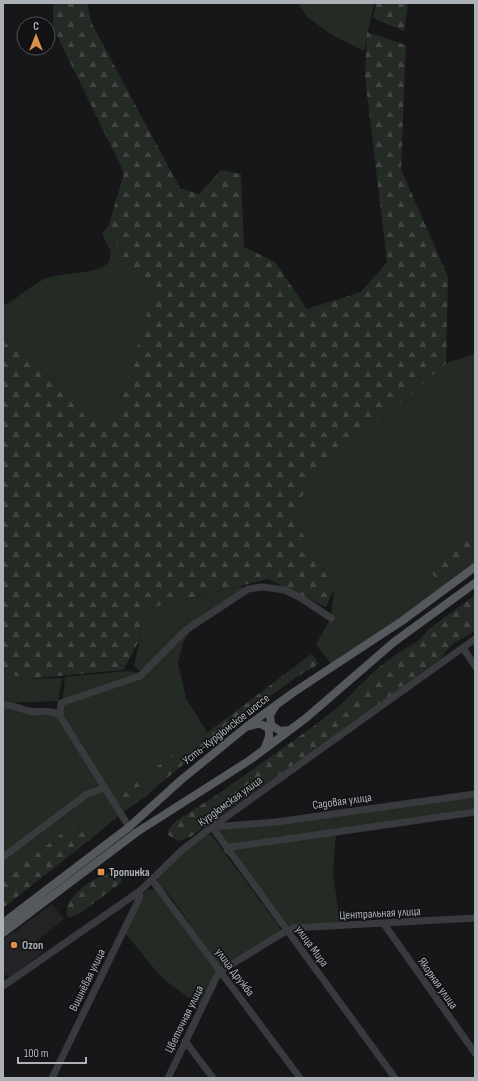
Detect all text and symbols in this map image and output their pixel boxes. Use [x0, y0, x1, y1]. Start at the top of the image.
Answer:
north arrow [16, 16, 56, 56]
text: С [33, 20, 39, 33]
street label: Усть-Курдюмское шоссе [180, 691, 273, 768]
street label: Курдюмская улица [195, 773, 266, 830]
street label: Садовая улица [311, 790, 373, 813]
place label: Тропинка [109, 865, 150, 880]
marker: Тропинка [96, 867, 106, 877]
street label: Центральная улица [339, 904, 422, 923]
street label: улица Мира [292, 923, 332, 970]
place label: Ozon [22, 938, 43, 953]
marker: Ozon [9, 940, 19, 950]
street label: улица Дружба [212, 945, 258, 1000]
street label: Вишнёвая улица [66, 946, 109, 1014]
street label: Якорная улица [414, 955, 461, 1012]
street label: Цветочная улица [162, 983, 207, 1055]
scale bar [18, 1039, 86, 1065]
text: 100 m [24, 1046, 49, 1061]

